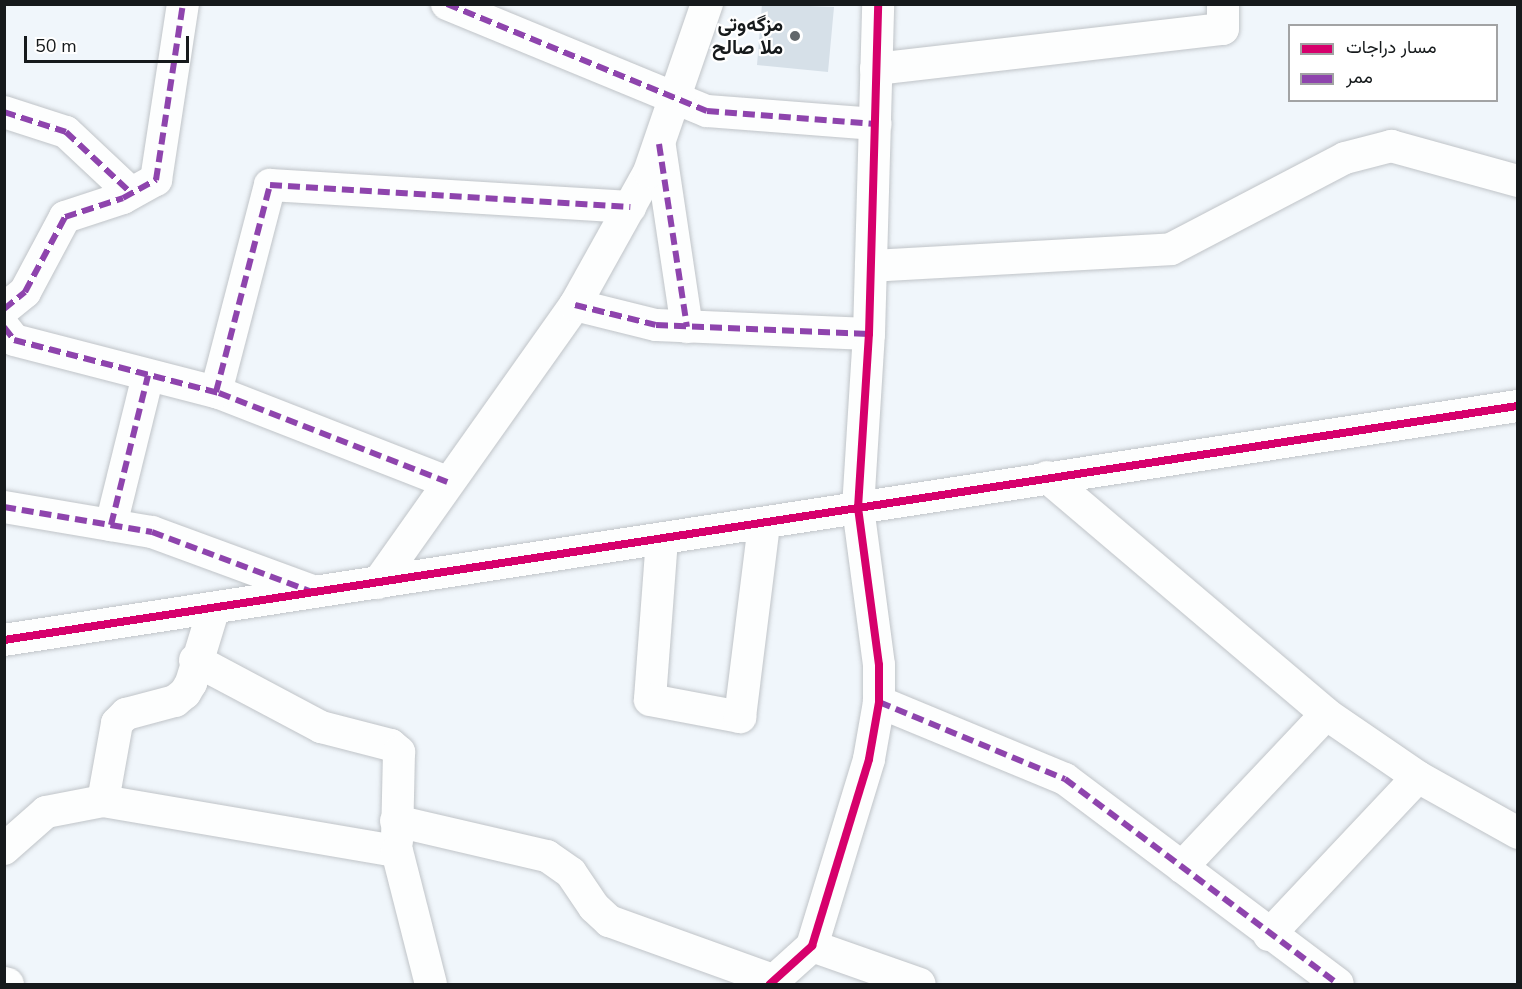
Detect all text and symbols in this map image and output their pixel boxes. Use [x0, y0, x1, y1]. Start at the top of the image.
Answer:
place label: مزگه‌وتی ملا صالح [712, 13, 783, 60]
scale bar [27, 24, 192, 62]
legend [1288, 24, 1498, 102]
marker: مزگه‌وتی ملا صالح [788, 29, 802, 43]
text: 50 m [35, 34, 77, 58]
text: مسار دراجات [1346, 35, 1437, 59]
text: ممر [1346, 65, 1373, 89]

